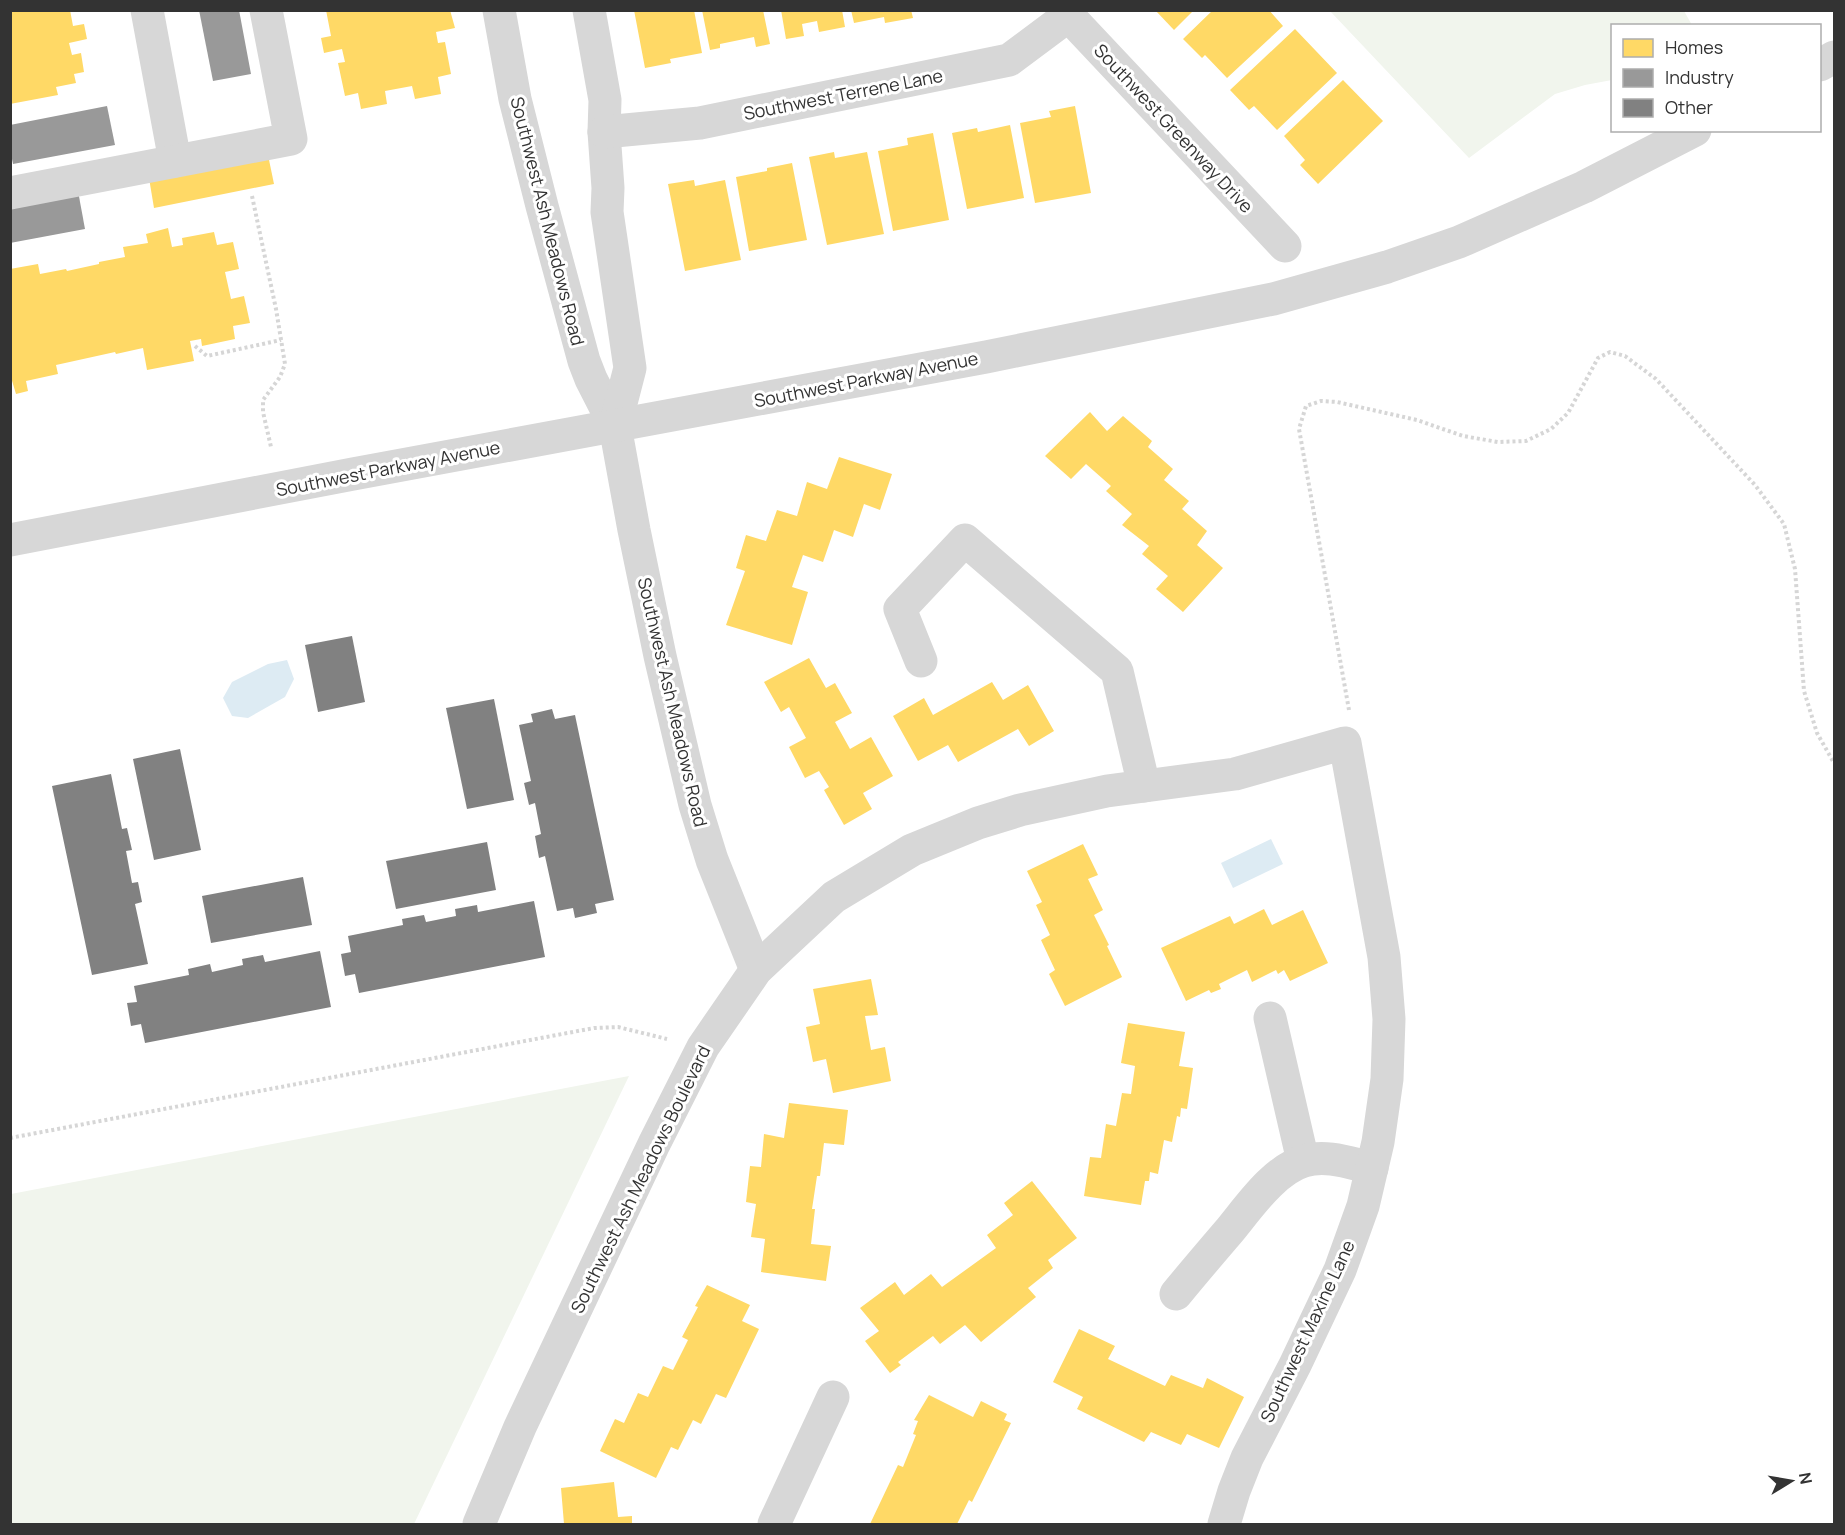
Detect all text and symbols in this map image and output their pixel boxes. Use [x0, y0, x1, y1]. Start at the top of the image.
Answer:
legend [1611, 24, 1821, 132]
text: Homes [1665, 35, 1723, 59]
street label: Southwest Greenway Drive [1089, 38, 1259, 218]
street label: Southwest Terrene Lane [741, 63, 945, 125]
text: Industry [1665, 65, 1734, 89]
street label: Southwest Ash Meadows Road [505, 94, 591, 348]
text: Other [1665, 95, 1713, 119]
street label: Southwest Parkway Avenue [752, 345, 980, 413]
street label: Southwest Parkway Avenue [274, 434, 502, 502]
street label: Southwest Ash Meadows Road [633, 575, 713, 829]
street label: Southwest Ash Meadows Boulevard [565, 1041, 715, 1317]
street label: Southwest Maxine Lane [1254, 1236, 1360, 1426]
north arrow [1761, 1451, 1821, 1511]
text: N [1794, 1470, 1818, 1486]

